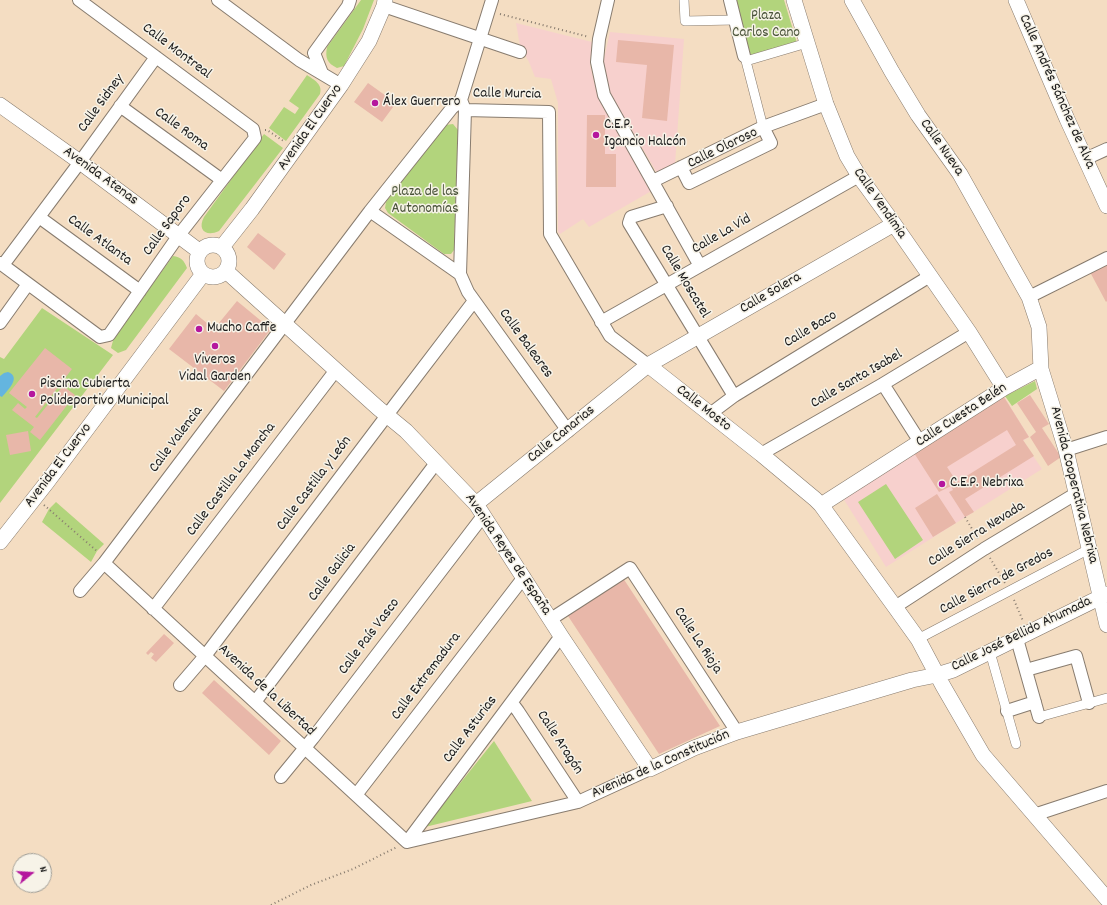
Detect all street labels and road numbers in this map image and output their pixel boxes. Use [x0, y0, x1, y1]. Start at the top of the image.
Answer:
street label: Calle Andrés Sánchez de Alva [1014, 12, 1098, 172]
street label: Calle Montreal [138, 20, 214, 84]
street label: Calle Sidney [75, 71, 129, 137]
street label: Avenida El Cuervo [275, 81, 347, 175]
street label: Calle Murcia [473, 85, 541, 105]
street label: Calle Roma [150, 104, 212, 156]
street label: Calle Nueva [915, 116, 967, 180]
street label: Calle Oloroso [685, 124, 761, 174]
street label: Avenida Atenas [59, 144, 141, 210]
street label: Calle Vendimia [848, 165, 910, 243]
street label: Calle Saporo [140, 192, 196, 260]
street label: Calle La Vid [689, 211, 755, 259]
street label: Calle Atlanta [63, 212, 135, 270]
street label: Calle Moscatel [655, 242, 713, 322]
street label: Calle Solera [737, 269, 805, 319]
street label: Calle Baleares [494, 306, 556, 382]
street label: Calle Baco [781, 307, 841, 353]
street label: Calle Santa Isabel [808, 346, 906, 414]
street label: Calle Cuesta Belén [913, 380, 1011, 452]
street label: Calle Mosto [672, 382, 734, 436]
street label: Calle Canarias [525, 402, 599, 468]
street label: Calle Valencia [146, 403, 208, 477]
street label: Avenida Cooperativa Nebrixa [1045, 404, 1101, 566]
street label: Avenida El Cuervo [21, 420, 97, 512]
street label: Calle Castilla La Mancha [183, 420, 281, 540]
street label: Calle Castilla y León [273, 433, 357, 535]
street label: Avenida Reyes de España [460, 491, 554, 619]
street label: Calle Sierra Nevada [925, 498, 1029, 572]
street label: Calle Galicia [305, 540, 361, 606]
street label: Calle Sierra de Gredos [937, 544, 1057, 620]
street label: Calle José Bellido Ahumada [949, 593, 1095, 677]
street label: Calle País Vasco [335, 595, 405, 679]
street label: Calle La Rioja [669, 604, 725, 678]
street label: Calle Extremadura [388, 630, 466, 724]
street label: Avenida de la Libertad [214, 641, 318, 741]
street label: Calle Asturias [440, 693, 502, 767]
street label: Calle Aragón [532, 708, 586, 778]
street label: Avenida de la Constitución [589, 726, 733, 804]

